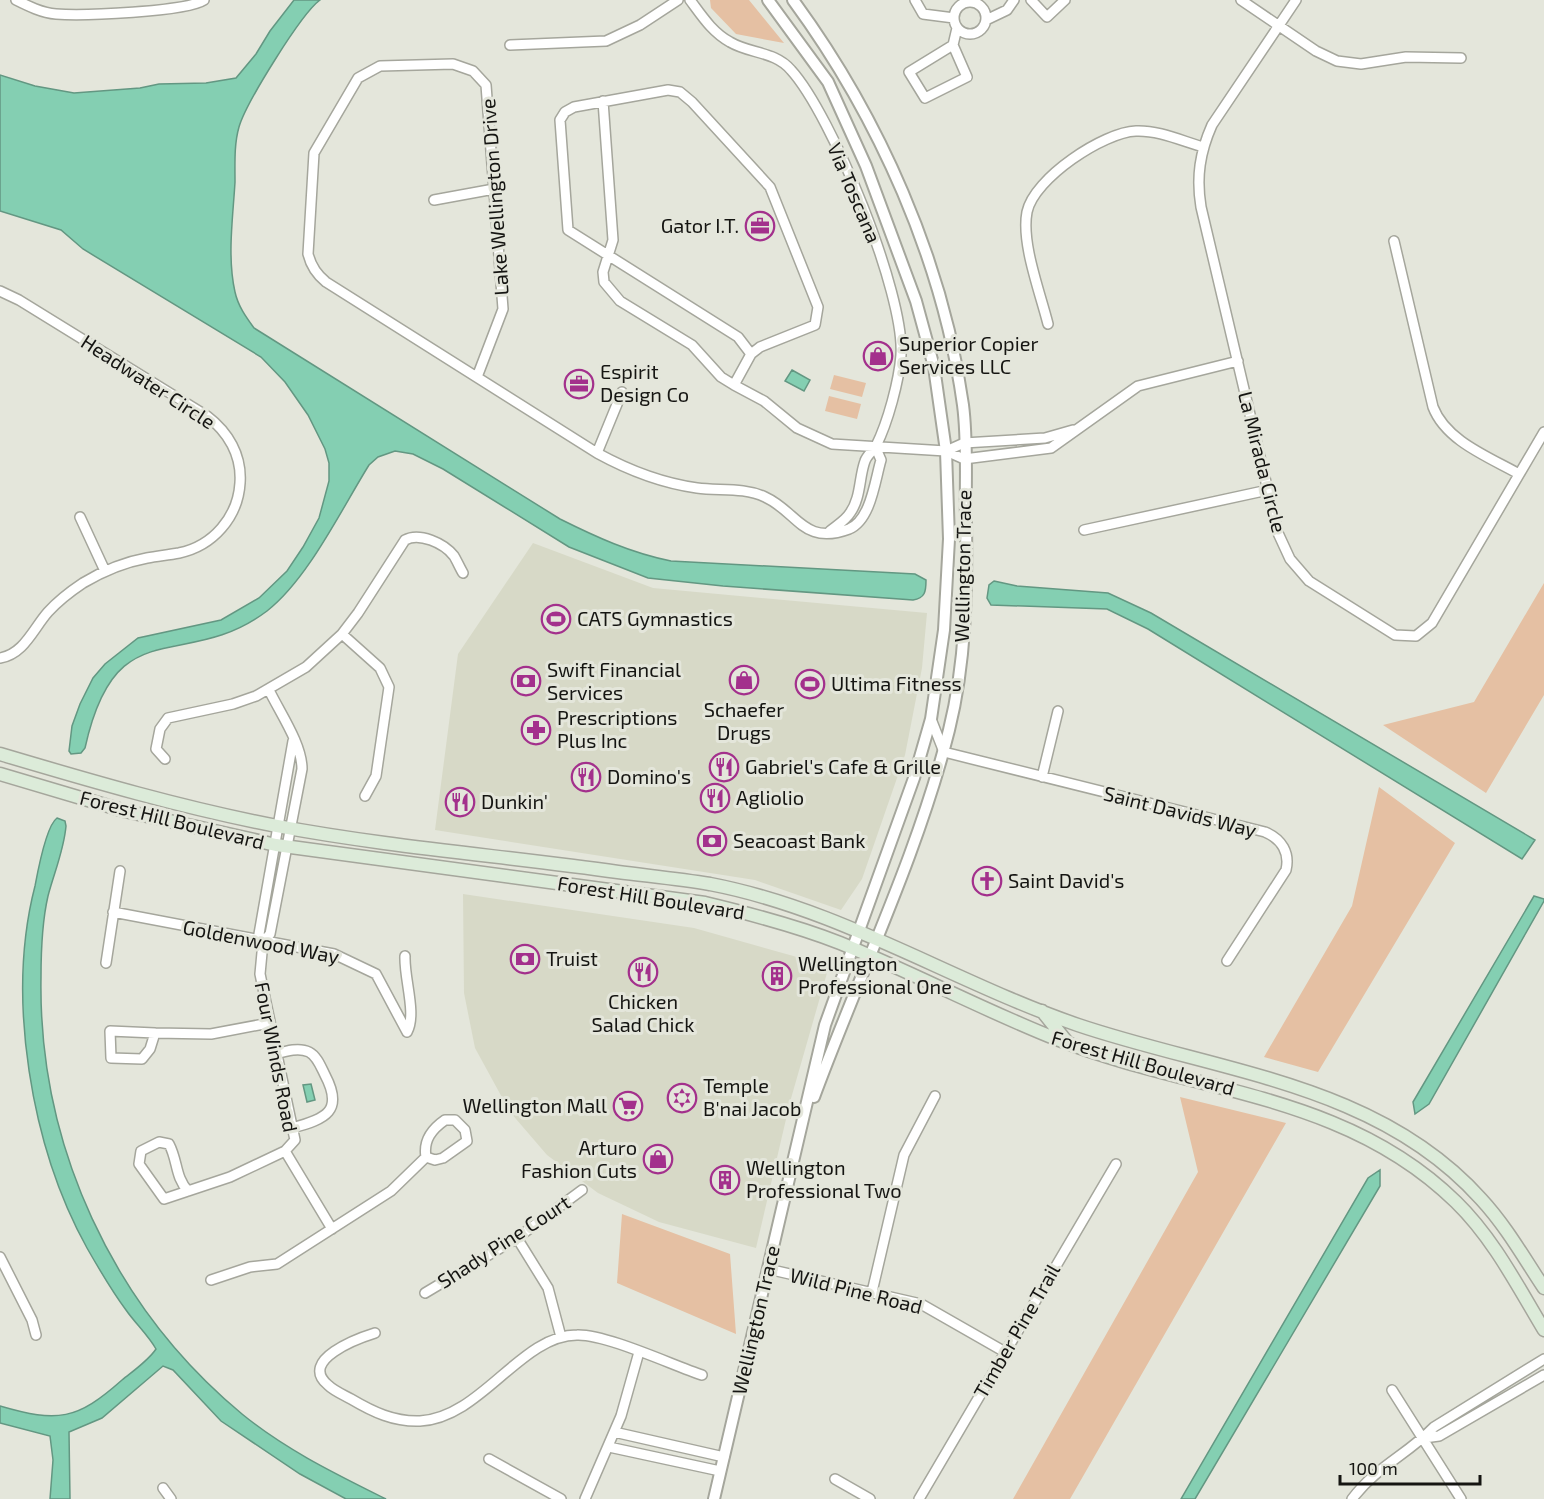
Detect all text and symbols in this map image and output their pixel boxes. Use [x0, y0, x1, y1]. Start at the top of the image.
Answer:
street label: Lake Wellington Drive [475, 98, 513, 296]
street label: Via Toscana [823, 139, 887, 246]
office icon: Gator I.T. [744, 210, 776, 242]
place label: Gator I.T. [661, 213, 739, 237]
street label: Headwater Circle [77, 329, 220, 433]
place label: Superior Copier Services LLC [899, 331, 1038, 378]
shop icon: Superior Copier Services LLC [862, 340, 894, 372]
place label: Espirit Design Co [600, 359, 689, 406]
office icon: Espirit Design Co [563, 368, 595, 400]
street label: La Mirada Circle [1234, 389, 1292, 535]
street label: Wellington Trace [949, 489, 975, 643]
sports icon: CATS Gymnastics [540, 603, 572, 635]
place label: CATS Gymnastics [577, 606, 733, 630]
place label: Swift Financial Services [547, 657, 681, 704]
shop icon: Schaefer Drugs [728, 664, 760, 696]
bank icon: Swift Financial Services [510, 665, 542, 697]
sports icon: Ultima Fitness [794, 668, 826, 700]
place label: Ultima Fitness [831, 671, 962, 695]
place label: Schaefer Drugs [704, 697, 784, 744]
place label: Prescriptions Plus Inc [557, 705, 678, 752]
pharmacy icon: Prescriptions Plus Inc [520, 714, 552, 746]
restaurant icon: Gabriel's Cafe & Grille [708, 751, 740, 783]
place label: Gabriel's Cafe & Grille [745, 754, 941, 778]
restaurant icon: Domino's [570, 761, 602, 793]
place label: Domino's [607, 764, 691, 788]
street label: Saint Davids Way [1101, 780, 1260, 842]
restaurant icon: Agliolio [699, 782, 731, 814]
street label: Forest Hill Boulevard [78, 784, 267, 854]
place label: Agliolio [736, 785, 804, 809]
restaurant icon: Dunkin' [444, 786, 476, 818]
place label: Dunkin' [481, 789, 548, 813]
bank icon: Seacoast Bank [696, 825, 728, 857]
place label: Seacoast Bank [733, 828, 865, 852]
church icon: Saint David's [971, 865, 1003, 897]
place label: Saint David's [1008, 868, 1124, 892]
street label: Forest Hill Boulevard [556, 870, 747, 924]
street label: Goldenwood Way [181, 914, 342, 968]
bank icon: Truist [509, 943, 541, 975]
place label: Truist [546, 946, 598, 970]
place label: Wellington Professional One [798, 951, 952, 998]
restaurant icon: Chicken Salad Chick [627, 956, 659, 988]
building icon: Wellington Professional One [761, 960, 793, 992]
street label: Four Winds Road [251, 980, 303, 1134]
place label: Chicken Salad Chick [592, 989, 694, 1036]
street label: Forest Hill Boulevard [1049, 1024, 1238, 1100]
place label: Temple B'nai Jacob [703, 1073, 801, 1120]
synagogue icon: Temple B'nai Jacob [666, 1082, 698, 1114]
supermarket icon: Wellington Mall [612, 1090, 644, 1122]
place label: Wellington Mall [463, 1093, 607, 1117]
place label: Arturo Fashion Cuts [521, 1135, 637, 1182]
shop icon: Arturo Fashion Cuts [642, 1143, 674, 1175]
place label: Wellington Professional Two [746, 1155, 902, 1202]
building icon: Wellington Professional Two [709, 1164, 741, 1196]
street label: Shady Pine Court [433, 1189, 575, 1293]
street label: Wellington Trace [726, 1243, 784, 1397]
street label: Timber Pine Trail [968, 1259, 1064, 1402]
street label: Wild Pine Road [788, 1262, 925, 1318]
scale bar [1340, 1448, 1480, 1486]
text: 100 m [1349, 1457, 1398, 1479]

